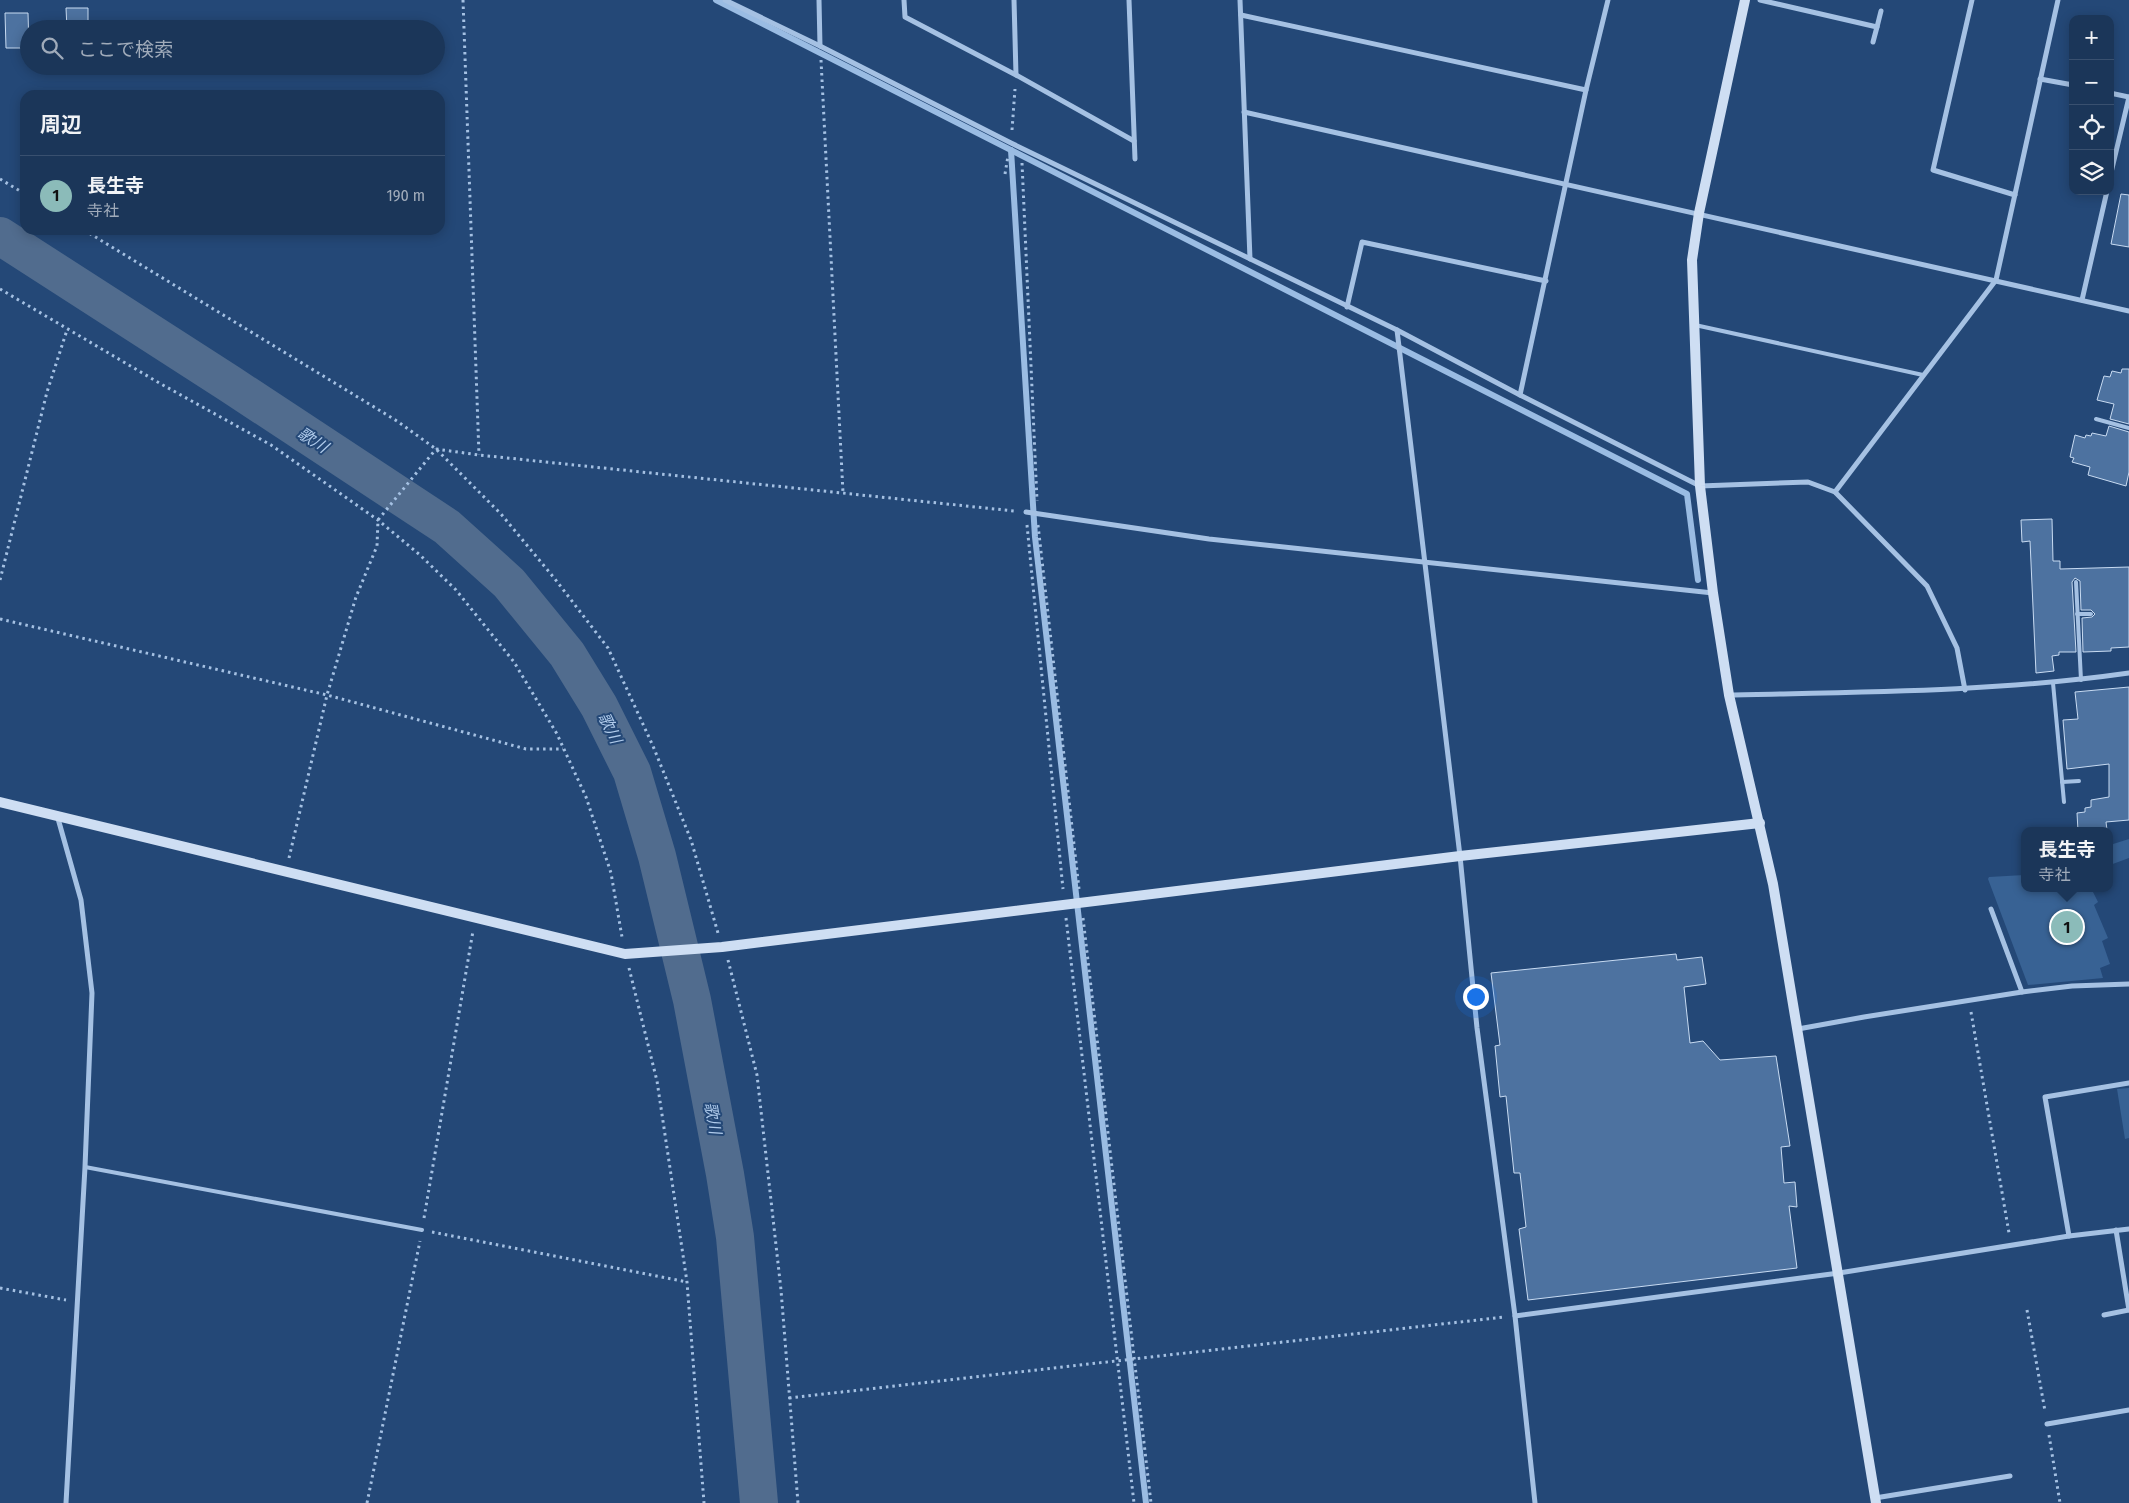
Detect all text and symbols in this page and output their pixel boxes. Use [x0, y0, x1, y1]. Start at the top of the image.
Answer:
map controls [2069, 15, 2114, 195]
button: + [2069, 15, 2114, 60]
search box [20, 20, 445, 75]
icon: search [38, 34, 66, 62]
text: ここで検索 [78, 38, 173, 61]
button: − [2069, 60, 2114, 105]
button: locate [2069, 105, 2114, 150]
text: 周辺 [40, 112, 82, 138]
button: layers [2069, 150, 2114, 195]
text: 長生寺 [87, 174, 144, 197]
text: 1 [53, 186, 59, 205]
text: 190 m [387, 186, 425, 205]
text: 寺社 [87, 201, 119, 220]
water label: 歌川 [294, 423, 333, 458]
water label: 歌川 [594, 709, 626, 748]
popup [2021, 827, 2113, 892]
text: 長生寺 [2038, 838, 2096, 861]
text: 寺社 [2038, 865, 2071, 884]
pin: 1 [2051, 908, 2083, 946]
your location [1463, 984, 1489, 1010]
water label: 歌川 [701, 1101, 725, 1137]

